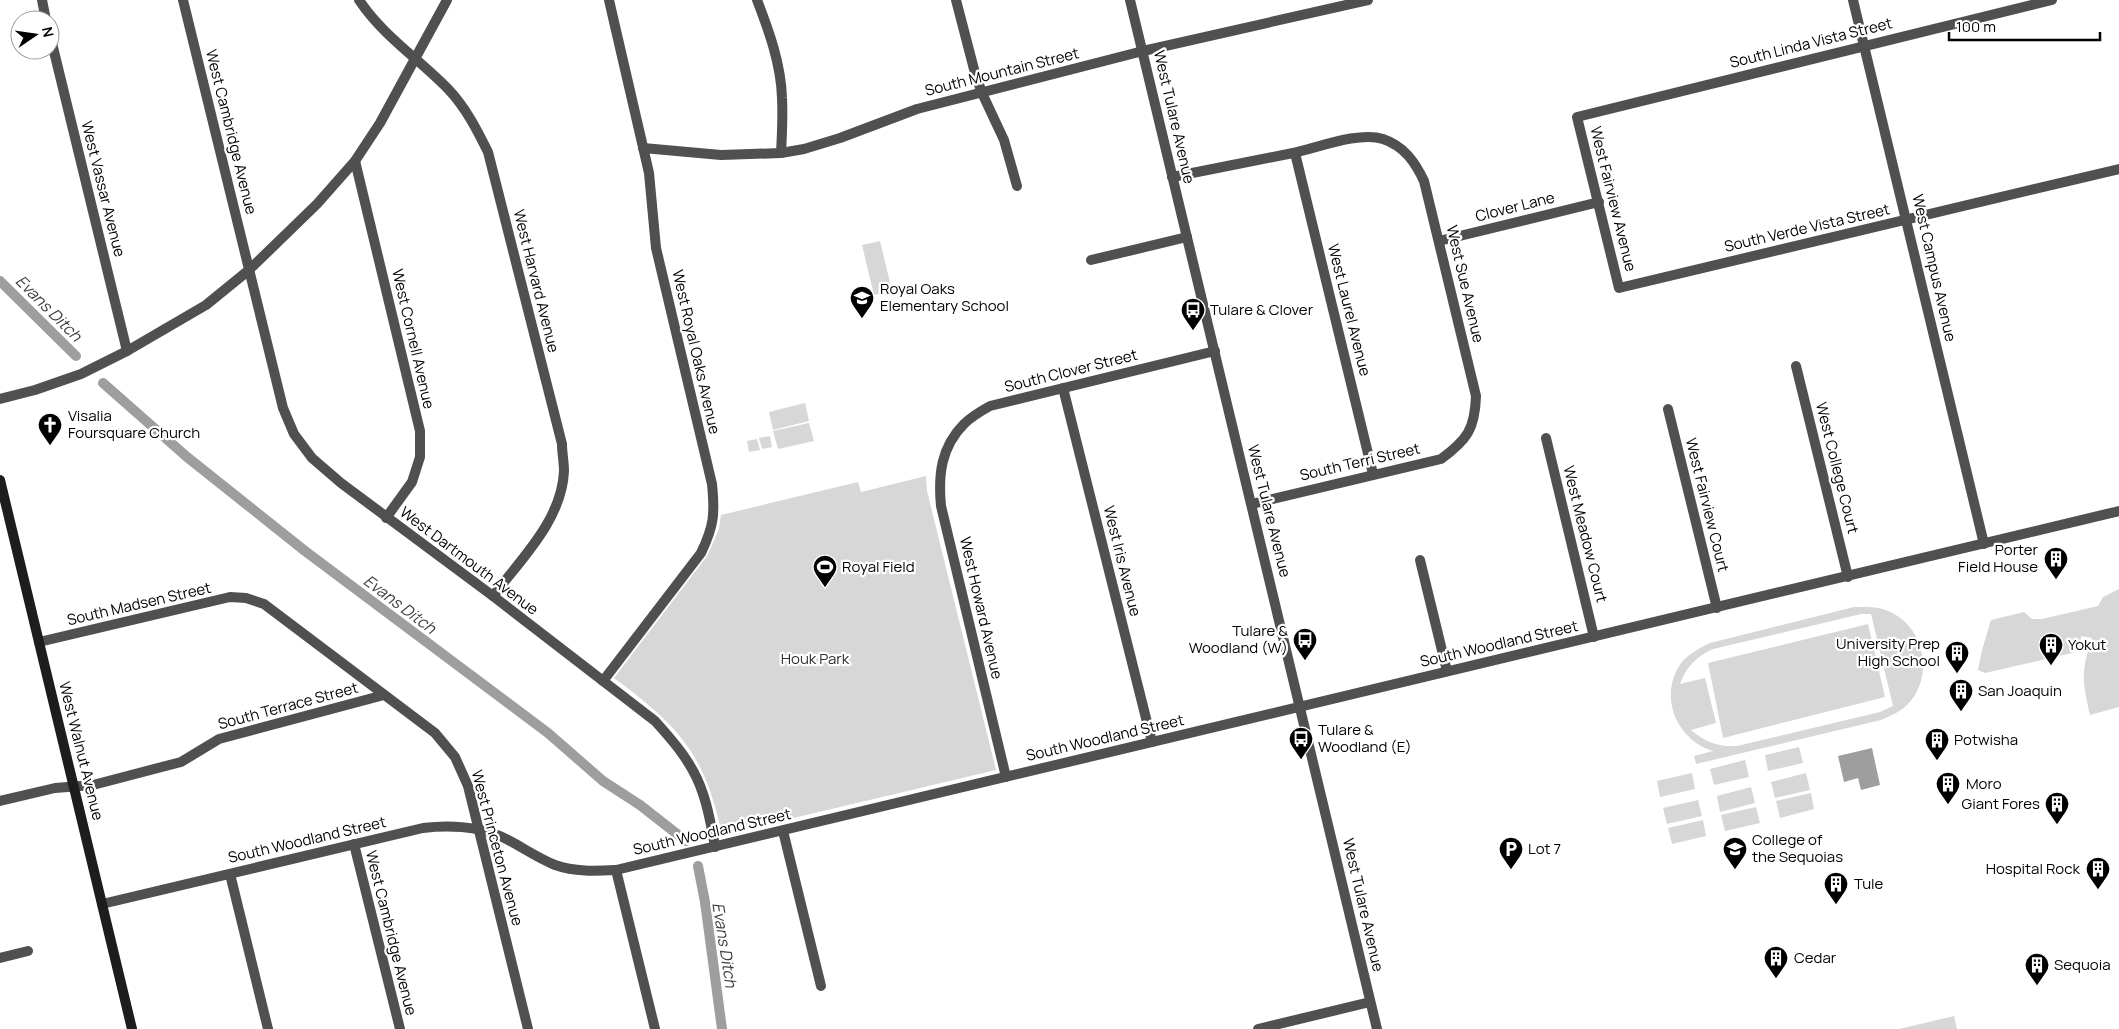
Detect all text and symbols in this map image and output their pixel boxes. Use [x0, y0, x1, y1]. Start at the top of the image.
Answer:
north arrow [10, 10, 60, 60]
scale bar [1949, 10, 2100, 42]
street label: South Linda Vista Street [1727, 12, 1894, 73]
text: 100 m [1956, 16, 1996, 37]
text: N [38, 25, 59, 39]
street label: South Mountain Street [923, 42, 1081, 101]
street label: West Cambridge Avenue [201, 47, 262, 217]
street label: West Tulare Avenue [1149, 48, 1200, 186]
street label: West Vassar Avenue [76, 119, 131, 259]
street label: West Fairview Avenue [1585, 124, 1642, 274]
street label: Clover Lane [1473, 186, 1557, 226]
street label: West Campus Avenue [1907, 192, 1962, 344]
street label: South Verde Vista Street [1722, 198, 1892, 257]
street label: West Harvard Avenue [509, 207, 564, 355]
street label: West Sue Avenue [1442, 223, 1489, 345]
street label: West Laurel Avenue [1323, 242, 1376, 378]
street label: West Cornell Avenue [387, 267, 440, 411]
street label: West Royal Oaks Avenue [667, 268, 726, 436]
water label: Evans Ditch [11, 270, 87, 346]
place label: Royal Oaks Elementary School [880, 278, 1009, 316]
school or university icon: Royal Oaks Elementary School [849, 285, 875, 319]
bus stop icon: Tulare & Clover [1180, 297, 1206, 331]
place label: Tulare & Clover [1210, 299, 1314, 320]
street label: South Clover Street [1002, 344, 1140, 397]
street label: West College Court [1811, 400, 1864, 536]
place label: Visalia Foursquare Church [68, 405, 200, 443]
church icon: Visalia Foursquare Church [37, 412, 63, 446]
street label: West Fairview Court [1681, 436, 1734, 574]
street label: South Terri Street [1298, 437, 1422, 486]
street label: West Tulare Avenue [1243, 442, 1296, 580]
street label: West Meadow Court [1558, 463, 1613, 604]
street label: West Dartmouth Avenue [396, 502, 543, 620]
street label: West Iris Avenue [1099, 503, 1146, 619]
street label: West Howard Avenue [955, 535, 1008, 681]
place label: Porter Field House [1958, 539, 2039, 577]
building icon: Porter Field House [2043, 546, 2069, 580]
sports icon: Royal Field [812, 554, 838, 588]
place label: Royal Field [842, 556, 915, 577]
water label: Evans Ditch [359, 569, 441, 639]
street label: South Madsen Street [65, 577, 213, 630]
street label: South Woodland Street [1418, 615, 1580, 672]
place label: Tulare & Woodland (W) [1189, 620, 1288, 658]
bus stop icon: Tulare & Woodland (W) [1292, 627, 1318, 661]
building icon: Yokut [2038, 632, 2064, 666]
place label: University Prep High School [1836, 633, 1940, 671]
place label: Yokut [2068, 634, 2106, 655]
building icon: University Prep High School [1944, 640, 1970, 674]
park label: Houk Park [781, 648, 850, 669]
street label: South Terrace Street [216, 677, 360, 734]
building icon: San Joaquin [1948, 678, 1974, 712]
street label: West Walnut Avenue [54, 679, 109, 823]
place label: San Joaquin [1978, 680, 2062, 701]
street label: South Woodland Street [1024, 709, 1186, 766]
place label: Tulare & Woodland (E) [1318, 719, 1412, 757]
bus stop icon: Tulare & Woodland (E) [1288, 726, 1314, 760]
building icon: Potwisha [1924, 727, 1950, 761]
place label: Potwisha [1954, 729, 2018, 750]
street label: West Princeton Avenue [467, 768, 528, 928]
building icon: Moro [1935, 771, 1961, 805]
place label: Moro [1966, 773, 2002, 794]
building icon: Giant Fores [2044, 791, 2070, 825]
place label: Giant Fores [1962, 793, 2040, 814]
street label: South Woodland Street [631, 803, 793, 860]
street label: South Woodland Street [226, 811, 388, 868]
place label: College of the Sequoias [1752, 829, 1843, 867]
street label: West Tulare Avenue [1338, 836, 1389, 974]
parking icon: Lot 7 [1498, 836, 1524, 870]
school or university icon: College of the Sequoias [1722, 836, 1748, 870]
place label: Lot 7 [1528, 838, 1561, 859]
street label: West Cambridge Avenue [361, 848, 422, 1018]
building icon: Hospital Rock [2085, 856, 2111, 890]
place label: Hospital Rock [1986, 858, 2081, 879]
building icon: Tule [1823, 871, 1849, 905]
place label: Tule [1854, 873, 1884, 894]
water label: Evans Ditch [707, 901, 743, 990]
building icon: Cedar [1763, 945, 1789, 979]
place label: Cedar [1794, 947, 1837, 968]
building icon: Sequoia [2024, 952, 2050, 986]
place label: Sequoia [2054, 954, 2111, 975]

